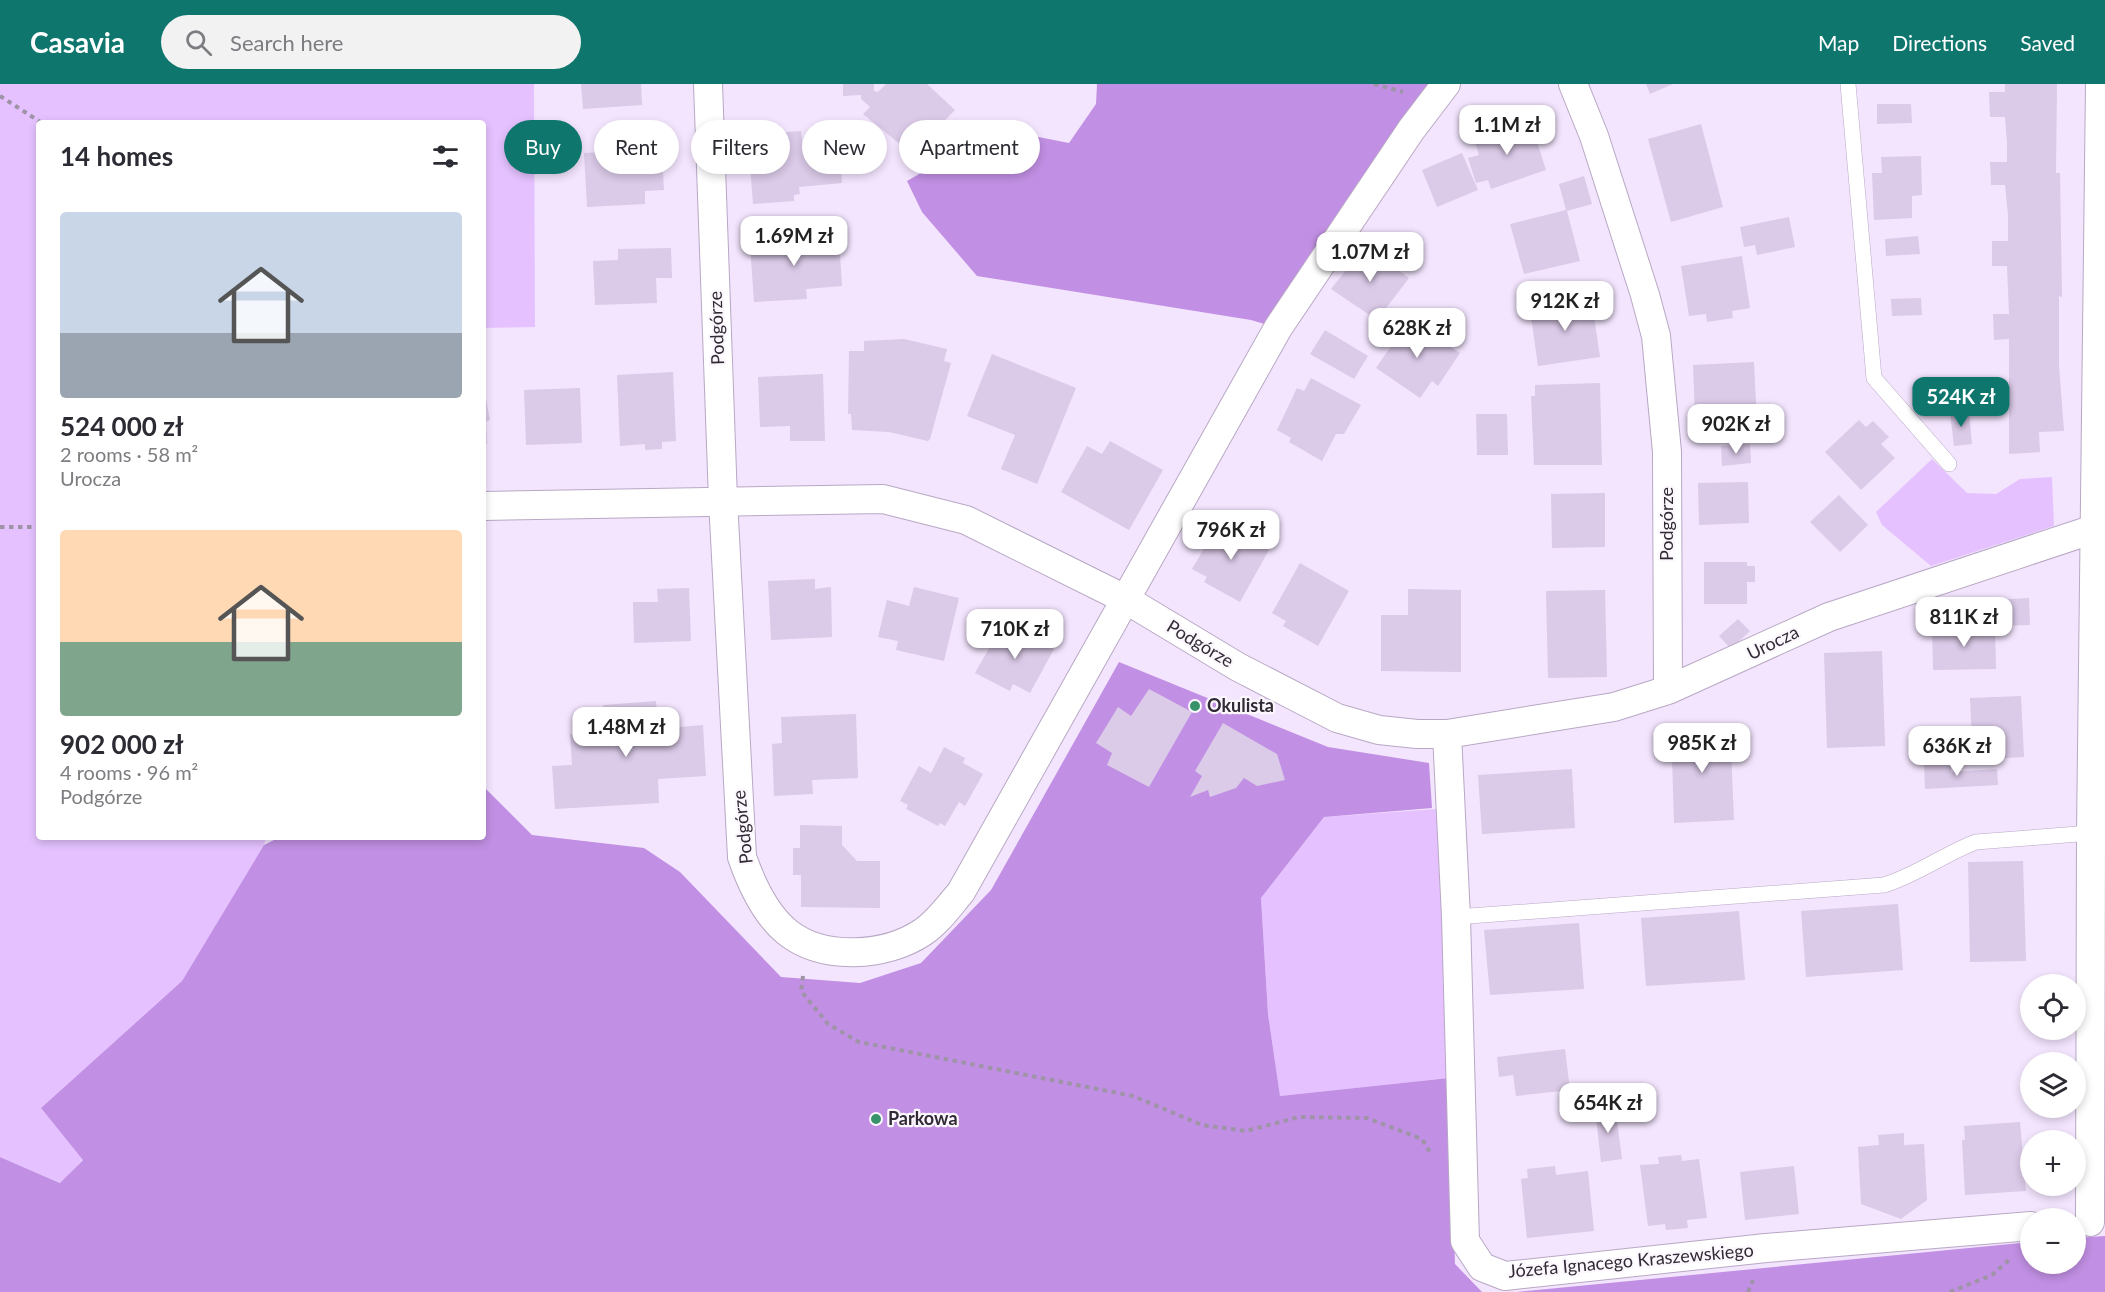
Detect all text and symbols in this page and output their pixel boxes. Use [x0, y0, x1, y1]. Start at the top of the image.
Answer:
search box [161, 15, 581, 69]
text: Casavia [30, 25, 125, 59]
icon: search [182, 26, 215, 59]
text: Search here [230, 29, 344, 56]
text: Map [1818, 30, 1859, 55]
text: Directions [1892, 30, 1987, 55]
text: Saved [2020, 30, 2075, 55]
pin: 1.1M zł [1452, 105, 1562, 156]
text: 1.1M zł [1473, 112, 1541, 136]
chip: Buy [504, 120, 582, 174]
chip: Rent [594, 120, 679, 174]
chip: Filters [691, 120, 790, 174]
chip: New [802, 120, 887, 174]
chip: Apartment [899, 120, 1040, 174]
text: 14 homes [60, 140, 173, 172]
icon: filters [429, 140, 462, 173]
pin: 1.69M zł [732, 216, 856, 267]
text: 1.69M zł [754, 223, 834, 247]
pin: 1.07M zł [1308, 232, 1432, 283]
text: 1.07M zł [1330, 239, 1410, 263]
icon: home [207, 251, 315, 359]
pin: 912K zł [1510, 281, 1620, 332]
text: 912K zł [1530, 288, 1600, 312]
street label: Podgórze [704, 291, 728, 365]
pin: 628K zł [1362, 308, 1472, 359]
text: 628K zł [1382, 315, 1452, 339]
pin: 524K zł [1906, 377, 2016, 428]
text: 524K zł [1926, 384, 1996, 408]
pin: 902K zł [1681, 404, 1791, 455]
text: 524 000 zł [60, 410, 184, 442]
text: 902K zł [1701, 411, 1771, 435]
text: 2 rooms · 58 m² [60, 442, 198, 466]
text: Urocza [60, 466, 121, 490]
street label: Podgórze [1655, 487, 1677, 561]
pin: 796K zł [1176, 510, 1286, 561]
text: 796K zł [1196, 517, 1266, 541]
icon: home [207, 569, 315, 677]
pin: 811K zł [1909, 597, 2019, 648]
text: 811K zł [1929, 604, 1999, 628]
pin: 710K zł [960, 609, 1070, 660]
street label: Podgórze [1163, 615, 1238, 672]
text: 710K zł [980, 616, 1050, 640]
street label: Urocza [1743, 620, 1802, 664]
place label: Okulista [1207, 694, 1274, 716]
marker: Okulista [1188, 699, 1202, 713]
pin: 1.48M zł [564, 707, 688, 758]
text: 1.48M zł [586, 714, 666, 738]
pin: 985K zł [1647, 723, 1757, 774]
pin: 636K zł [1902, 726, 2012, 777]
text: 902 000 zł [60, 728, 184, 760]
text: 985K zł [1667, 730, 1737, 754]
text: 636K zł [1922, 733, 1992, 757]
text: 4 rooms · 96 m² [60, 760, 198, 784]
text: Podgórze [60, 784, 142, 808]
street label: Podgórze [727, 789, 757, 865]
map controls [2020, 974, 2086, 1274]
button: locate [2020, 974, 2086, 1040]
button: layers [2020, 1052, 2086, 1118]
pin: 654K zł [1553, 1083, 1663, 1134]
text: 654K zł [1573, 1090, 1643, 1114]
place label: Parkowa [888, 1107, 958, 1129]
marker: Parkowa [869, 1112, 883, 1126]
button: + [2020, 1130, 2086, 1196]
button: − [2020, 1208, 2086, 1274]
street label: Józefa Ignacego Kraszewskiego [1507, 1238, 1755, 1282]

